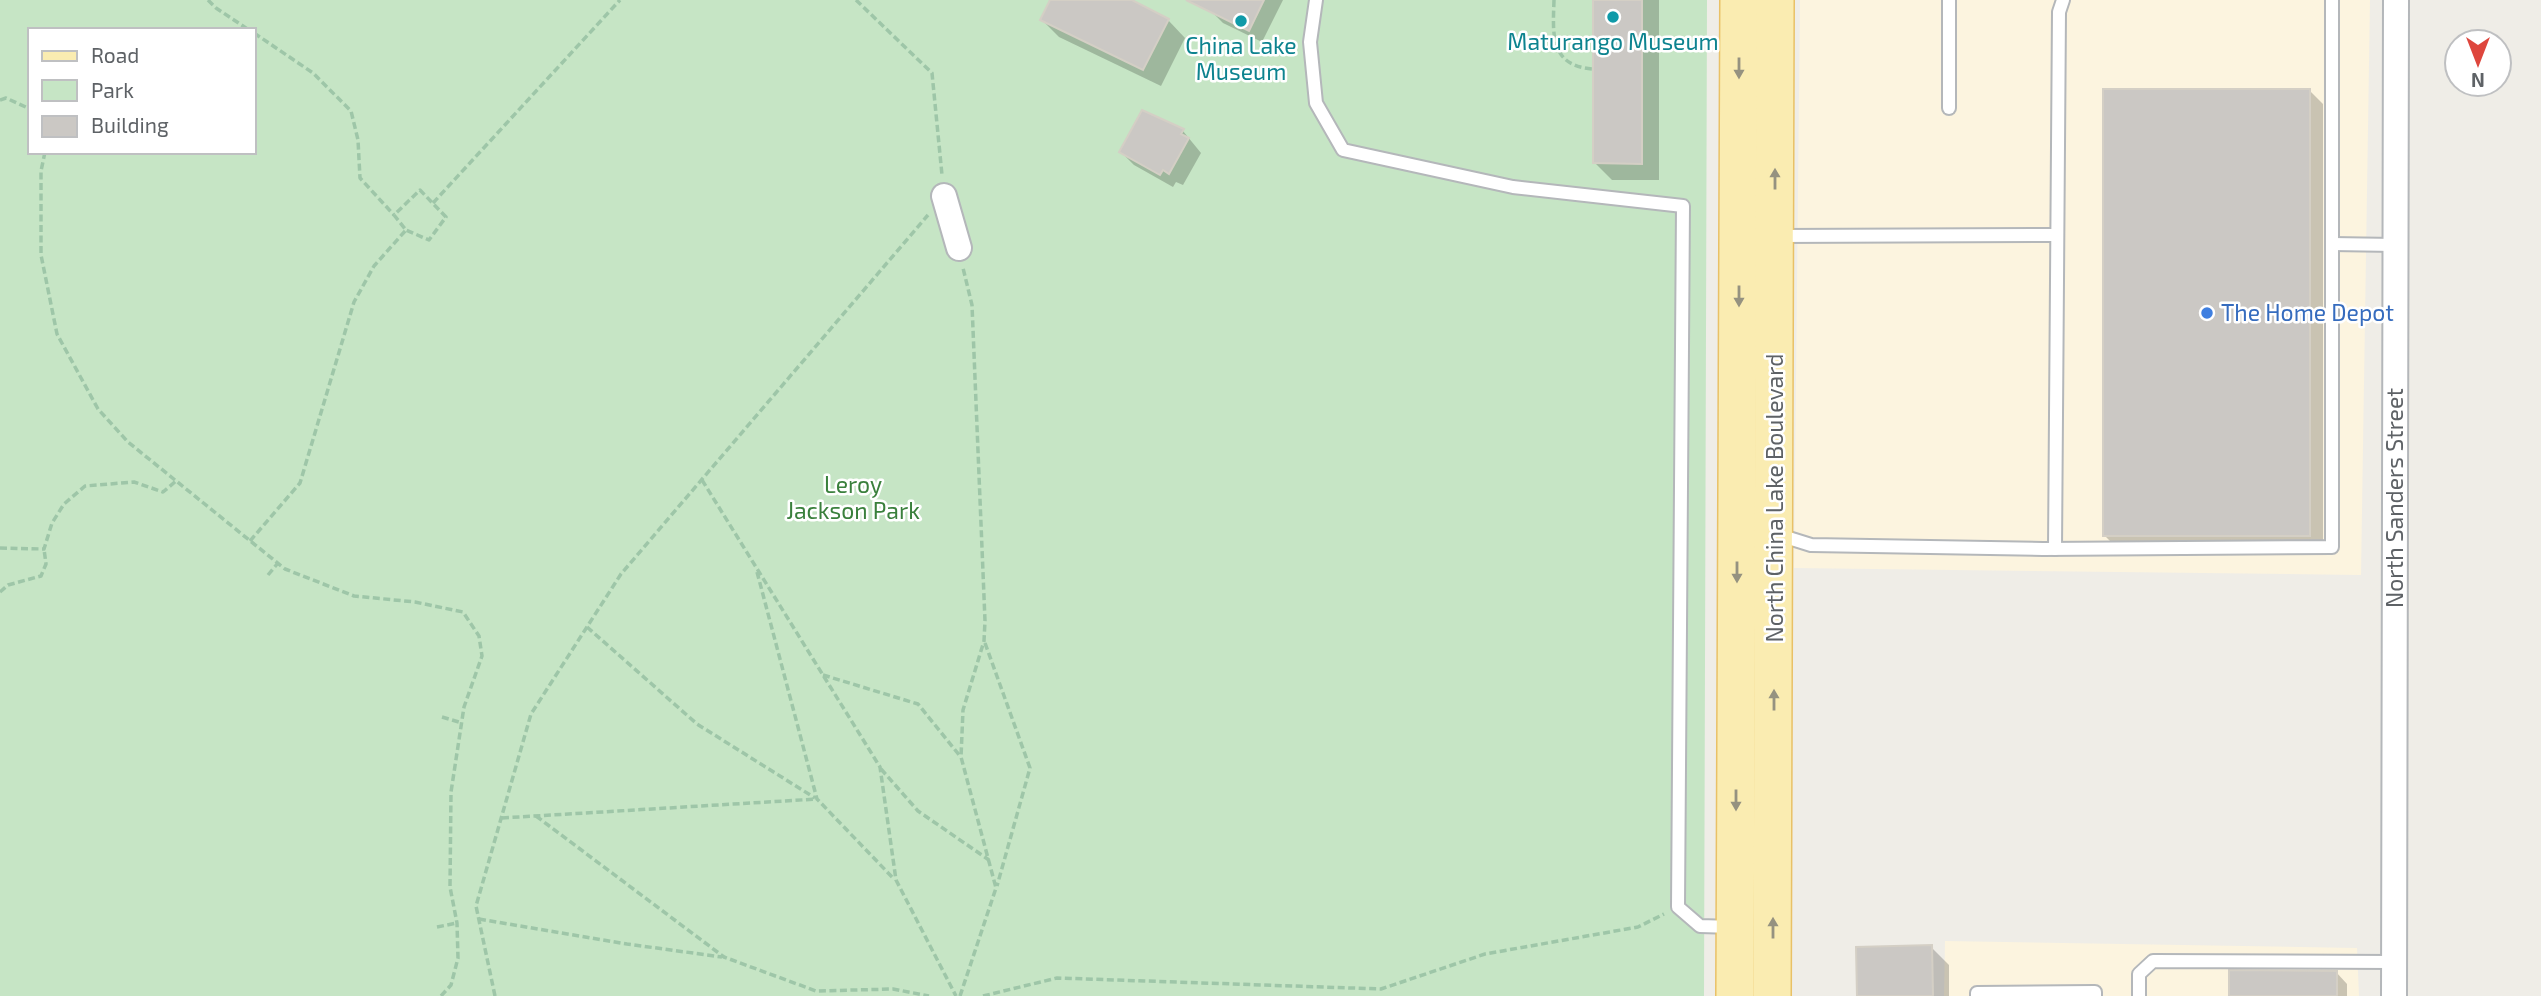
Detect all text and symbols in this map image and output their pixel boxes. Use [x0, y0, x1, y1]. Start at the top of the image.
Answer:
marker: Maturango Museum [1605, 9, 1621, 25]
marker: China Lake Museum [1233, 13, 1249, 29]
place label: Maturango Museum [1507, 27, 1719, 55]
legend [28, 28, 256, 154]
north arrow [2443, 28, 2513, 98]
place label: China Lake Museum [1185, 31, 1297, 85]
text: Road [91, 42, 139, 67]
one-way arrow [1733, 57, 1745, 79]
text: N [2471, 69, 2485, 92]
text: Park [91, 77, 134, 102]
text: Building [91, 112, 169, 137]
one-way arrow [1769, 168, 1781, 190]
one-way arrow [1733, 285, 1745, 307]
place label: The Home Depot [2221, 298, 2394, 326]
marker: The Home Depot [2199, 305, 2215, 321]
street label: North China Lake Boulevard [1760, 354, 1788, 642]
street label: North Sanders Street [2380, 388, 2408, 608]
park label: Leroy Jackson Park [786, 470, 920, 524]
one-way arrow [1731, 561, 1743, 583]
one-way arrow [1768, 689, 1780, 711]
one-way arrow [1730, 789, 1742, 811]
one-way arrow [1767, 917, 1779, 939]

